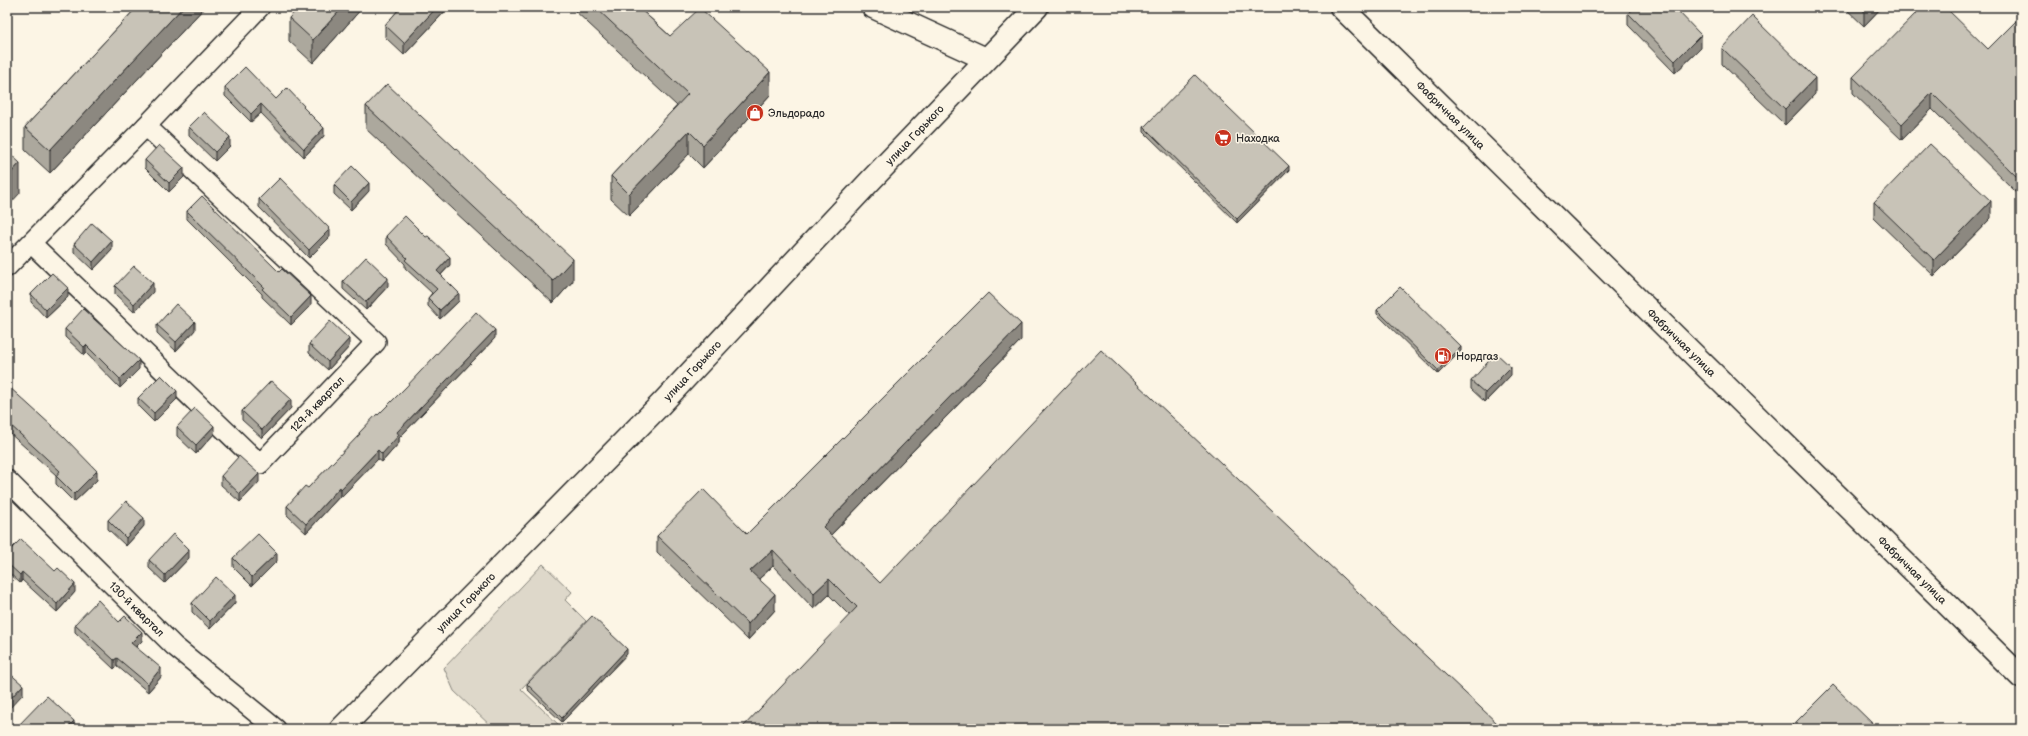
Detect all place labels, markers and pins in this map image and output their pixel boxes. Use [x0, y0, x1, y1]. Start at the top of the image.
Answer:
shop icon: Эльдорадо [745, 103, 765, 123]
place label: Эльдорадо [768, 107, 825, 120]
supermarket icon: Находка [1213, 128, 1233, 148]
place label: Находка [1236, 132, 1280, 145]
fuel station icon: Нордгаз [1433, 346, 1453, 366]
place label: Нордгаз [1456, 350, 1498, 363]

